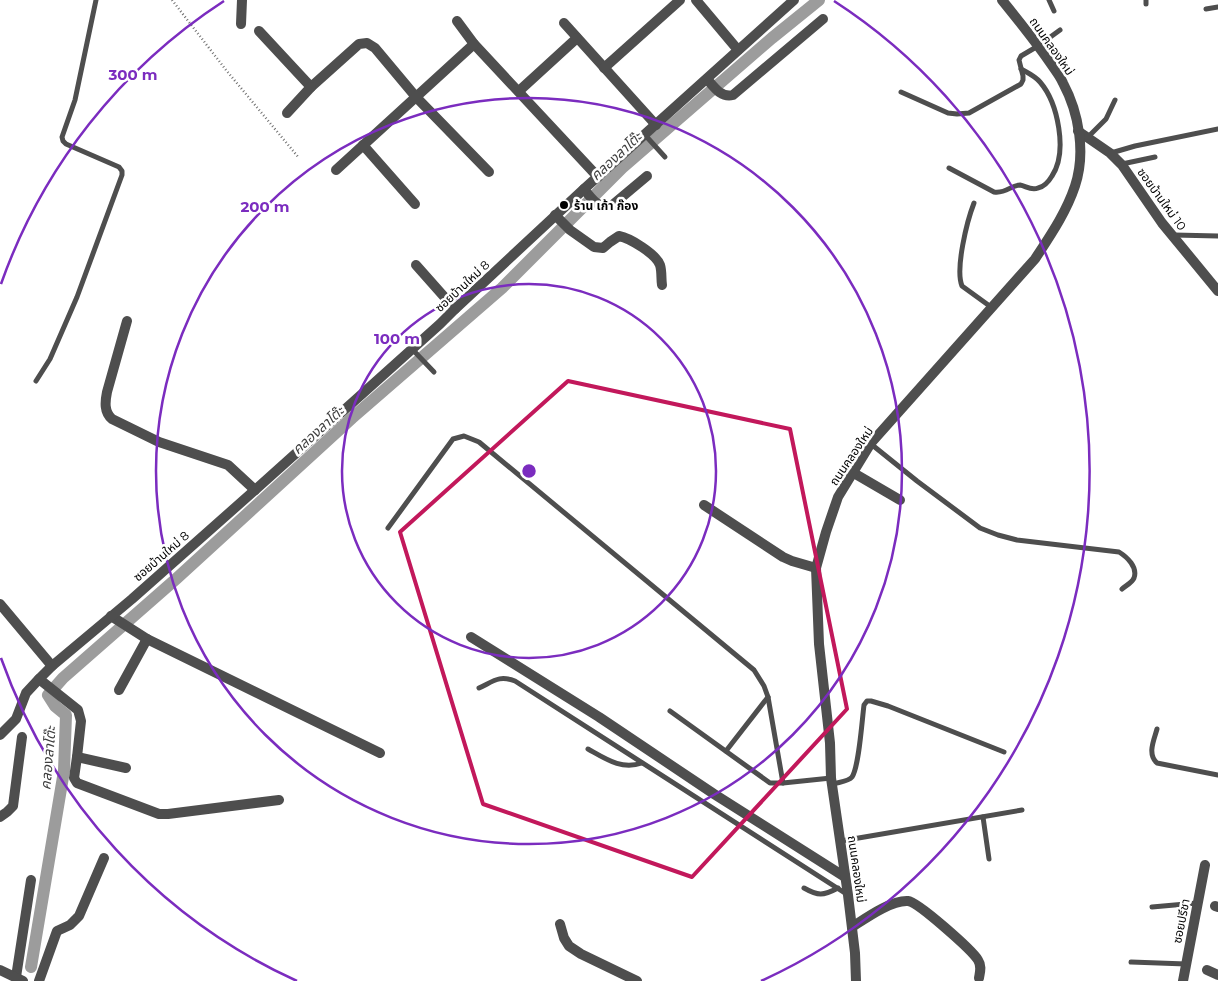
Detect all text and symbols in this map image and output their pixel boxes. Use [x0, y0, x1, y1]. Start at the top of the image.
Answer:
street label: ถนนคลองใหม่ [1027, 14, 1077, 78]
text: 300 m [107, 65, 158, 84]
water label: คลองลาโต๊ะ [587, 127, 646, 184]
street label: ซอยบ้านใหม่ 10 [1134, 165, 1190, 233]
text: 200 m [240, 197, 290, 216]
place label: ร้าน เก้า ก๊อง [574, 198, 638, 213]
marker: ร้าน เก้า ก๊อง [558, 199, 570, 211]
street label: ซอยบ้านใหม่ 8 [432, 257, 493, 315]
text: 100 m [374, 329, 420, 348]
water label: คลองลาโต๊ะ [288, 401, 349, 458]
street label: ถนนคลองใหม่ [826, 424, 876, 488]
centre of rings [520, 462, 538, 480]
street label: ซอยบ้านใหม่ 8 [130, 528, 192, 584]
water label: คลองลาโต๊ะ [36, 724, 60, 790]
street label: ถนนคลองใหม่ [845, 835, 869, 903]
street label: ซอยปรีชา [1169, 897, 1193, 945]

